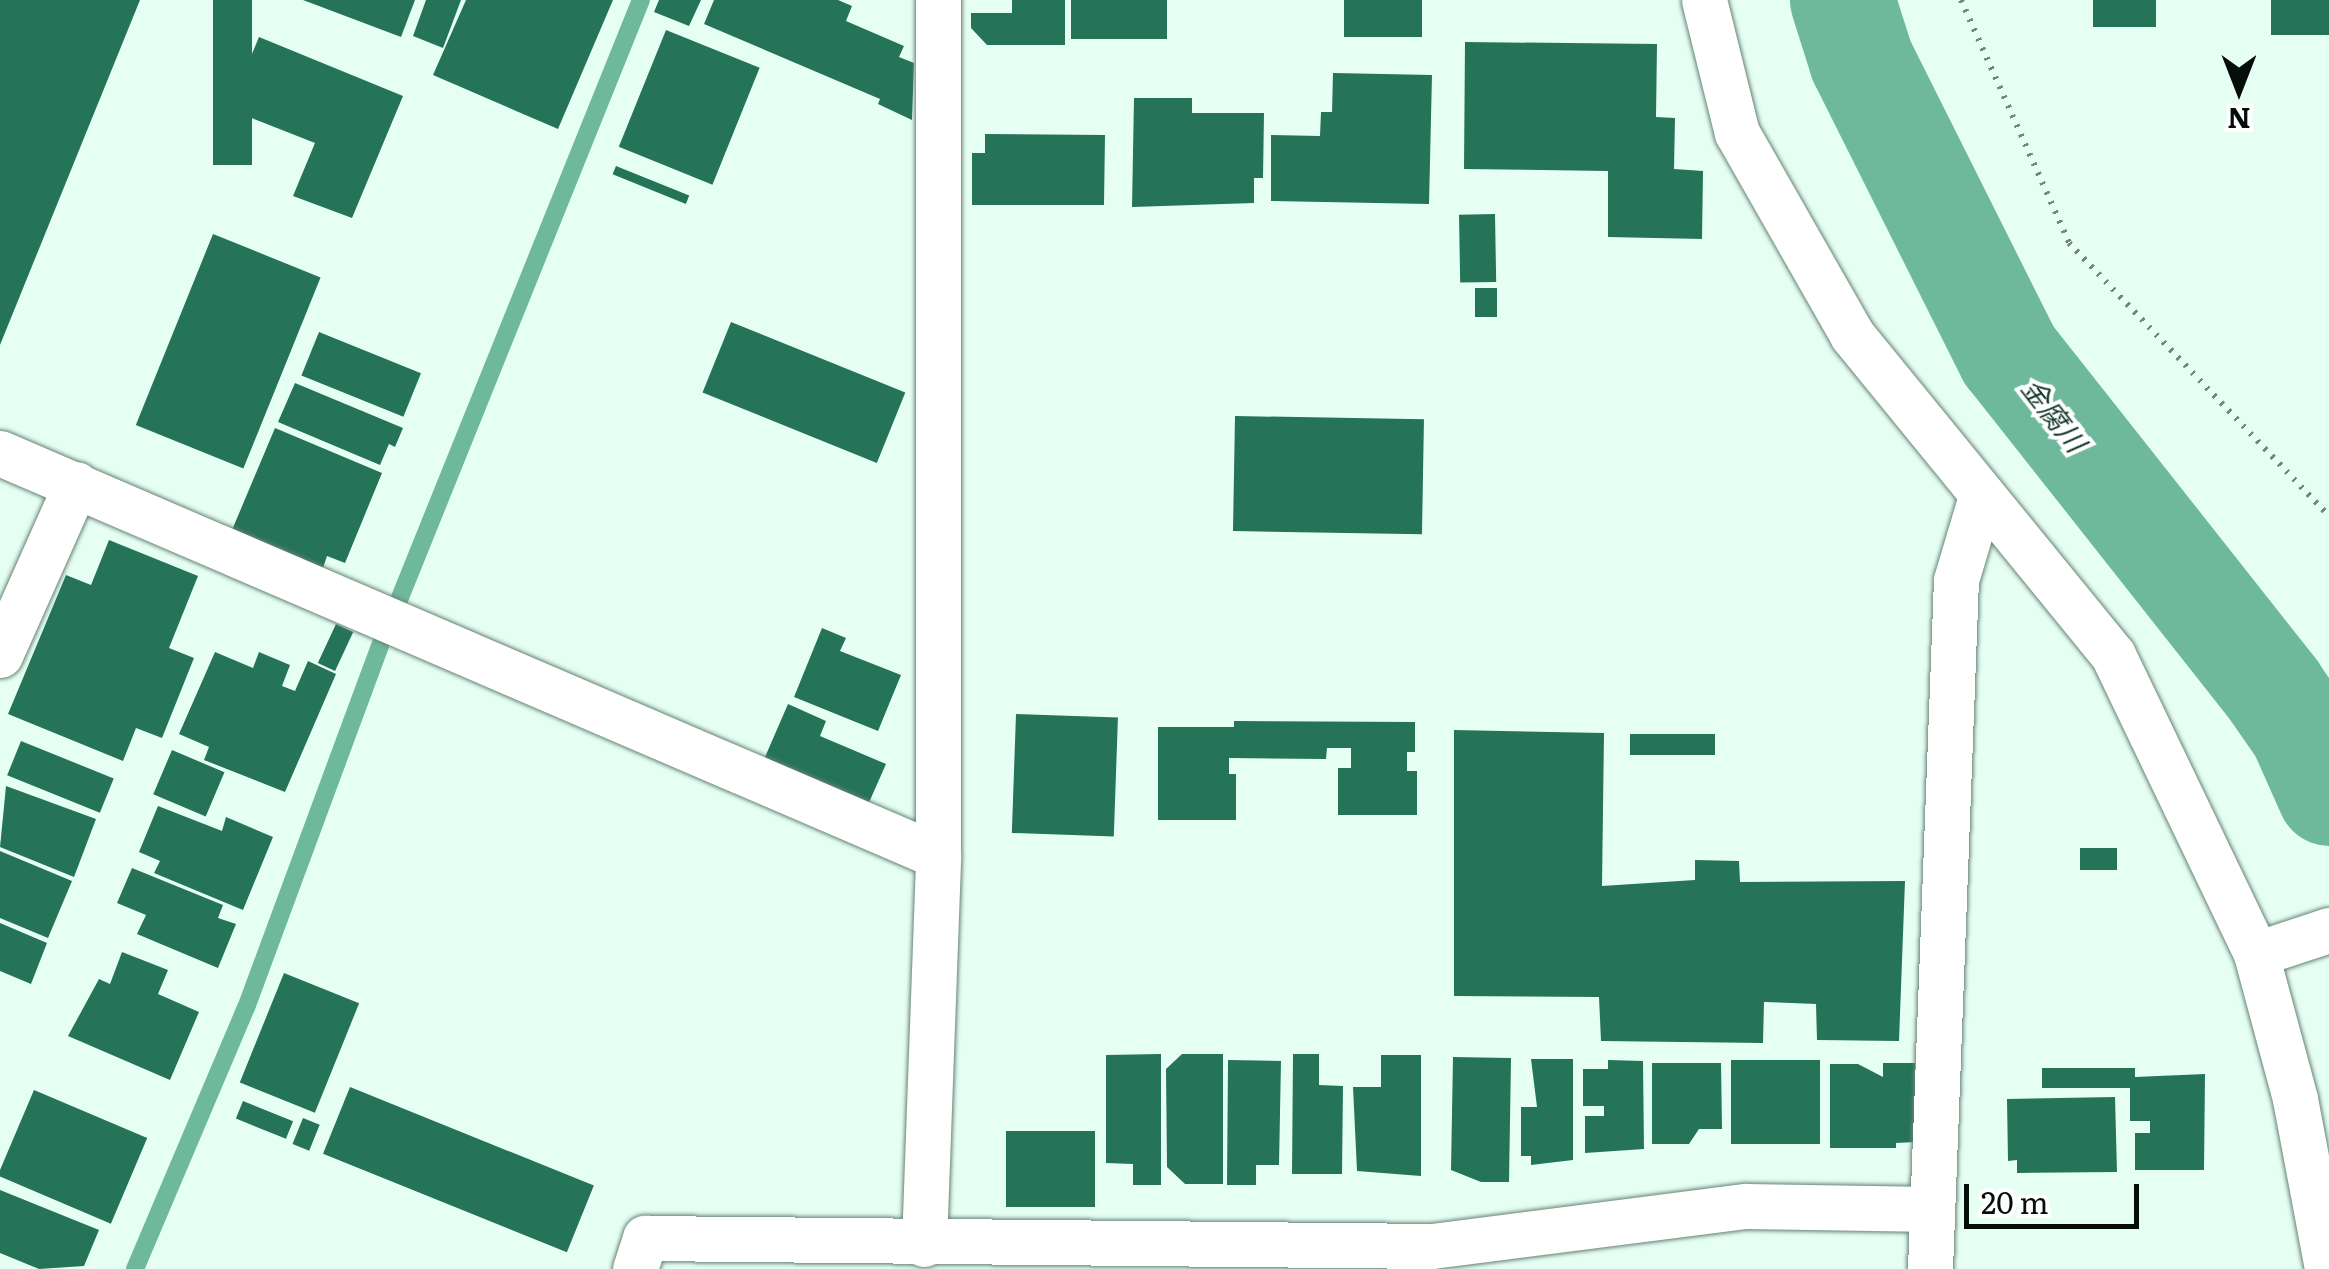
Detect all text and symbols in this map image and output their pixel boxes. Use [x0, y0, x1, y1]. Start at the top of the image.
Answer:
north arrow [2189, 40, 2289, 140]
text: N [2227, 99, 2251, 141]
water label: 金腐川 [2016, 371, 2094, 457]
scale bar [1969, 1164, 2144, 1226]
text: 20 m [1981, 1179, 2049, 1223]

